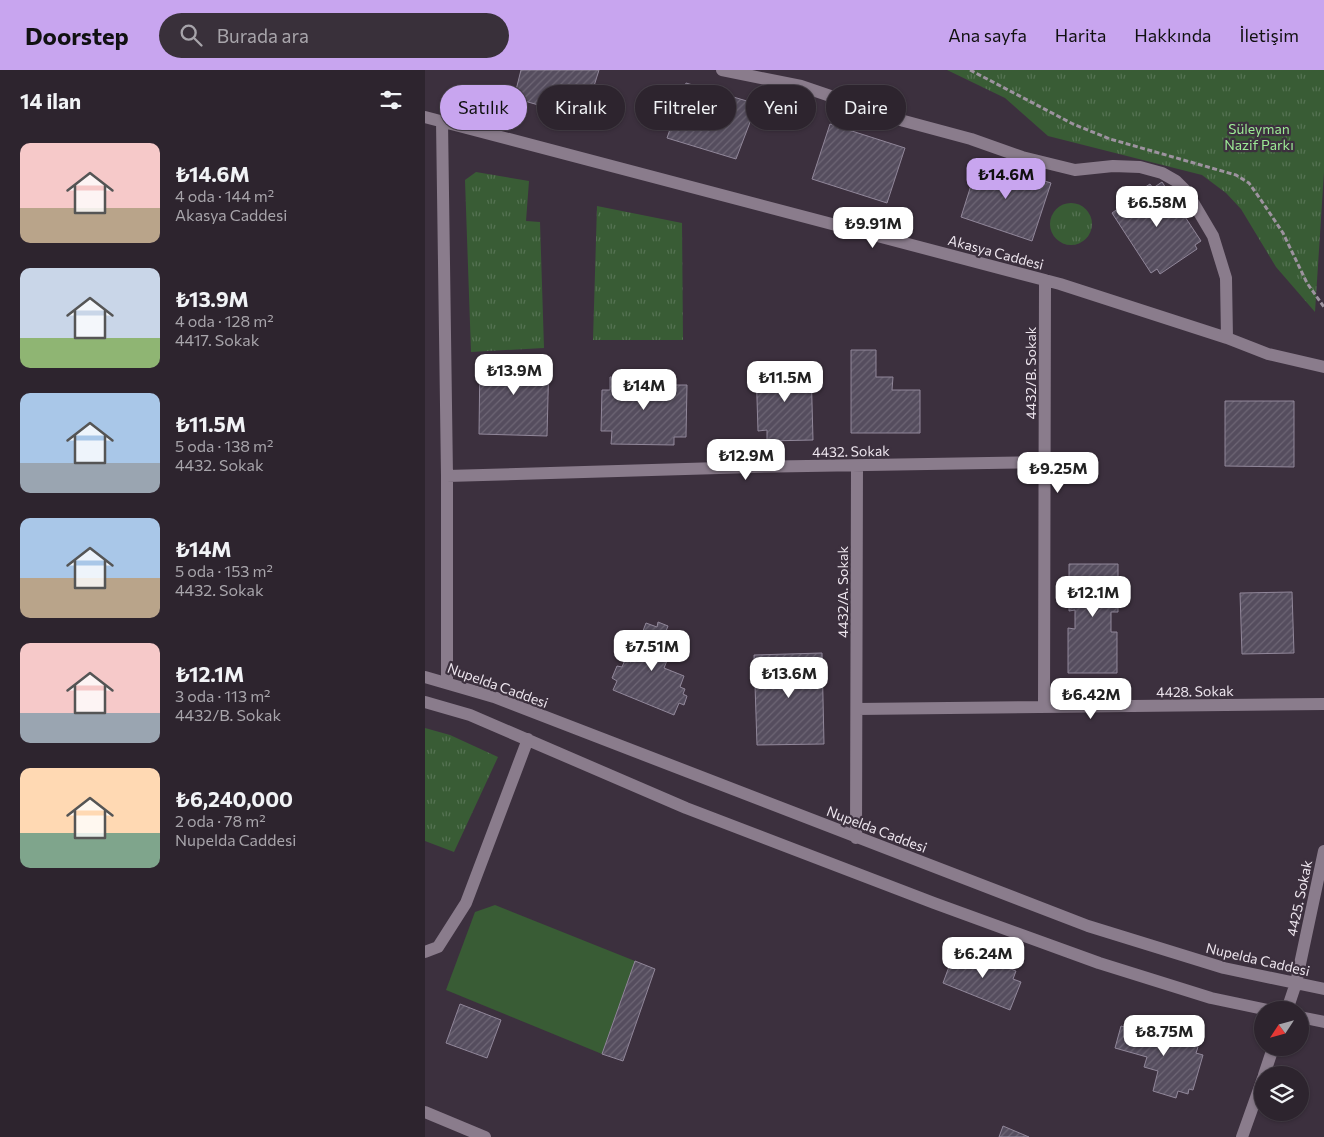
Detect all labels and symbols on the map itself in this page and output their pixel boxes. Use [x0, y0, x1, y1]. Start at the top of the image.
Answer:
park label: Süleyman Nazif Parkı [1224, 120, 1294, 153]
pin: ₺14.6M [965, 158, 1047, 200]
pin: ₺6.58M [1116, 186, 1198, 228]
pin: ₺9.91M [832, 206, 914, 249]
street label: Akasya Caddesi [946, 231, 1046, 273]
street label: 4432/B. Sokak [1022, 326, 1039, 419]
pin: ₺13.9M [473, 354, 555, 396]
pin: ₺11.5M [744, 360, 826, 403]
pin: ₺14M [614, 368, 674, 411]
pin: ₺12.9M [705, 438, 787, 481]
street label: 4432. Sokak [812, 442, 890, 460]
pin: ₺9.25M [1017, 452, 1099, 494]
street label: 4432/A. Sokak [834, 546, 851, 638]
pin: ₺12.1M [1052, 576, 1134, 618]
pin: ₺7.51M [611, 630, 693, 672]
pin: ₺13.6M [748, 656, 830, 699]
street label: Nupelda Caddesi [445, 659, 551, 711]
pin: ₺6.42M [1050, 678, 1132, 720]
street label: 4428. Sokak [1156, 682, 1234, 700]
street label: Nupelda Caddesi [824, 802, 930, 856]
street label: 4425. Sokak [1283, 858, 1315, 938]
pin: ₺6.24M [942, 936, 1024, 979]
street label: Nupelda Caddesi [1204, 939, 1312, 979]
north arrow [1254, 1001, 1309, 1056]
pin: ₺8.75M [1123, 1014, 1205, 1057]

